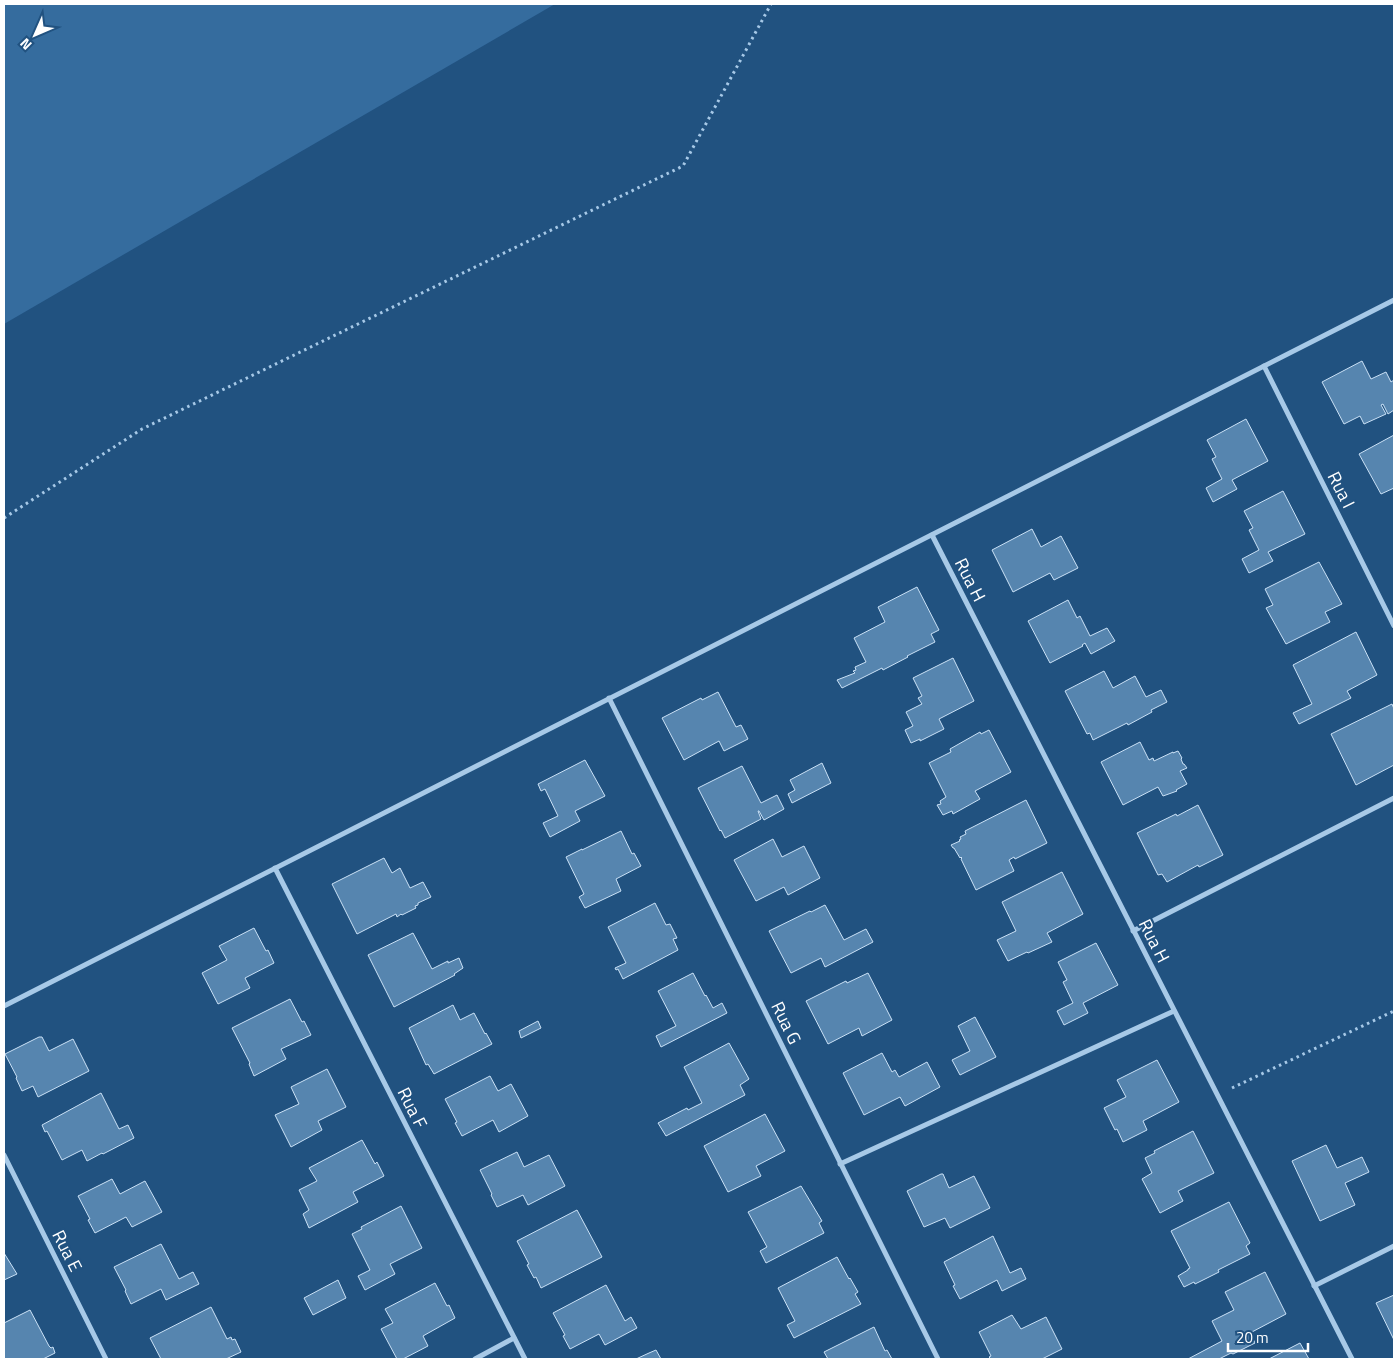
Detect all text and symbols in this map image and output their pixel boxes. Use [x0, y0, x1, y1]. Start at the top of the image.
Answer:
north arrow [10, 10, 60, 60]
text: N [15, 34, 36, 55]
street label: Rua I [1321, 467, 1362, 513]
street label: Rua H [948, 553, 993, 606]
street label: Rua H [1132, 914, 1177, 967]
street label: Rua G [765, 997, 808, 1049]
street label: Rua F [391, 1082, 434, 1133]
street label: Rua E [46, 1225, 89, 1276]
scale bar [1228, 1320, 1308, 1352]
text: 20 m [1236, 1326, 1269, 1349]

